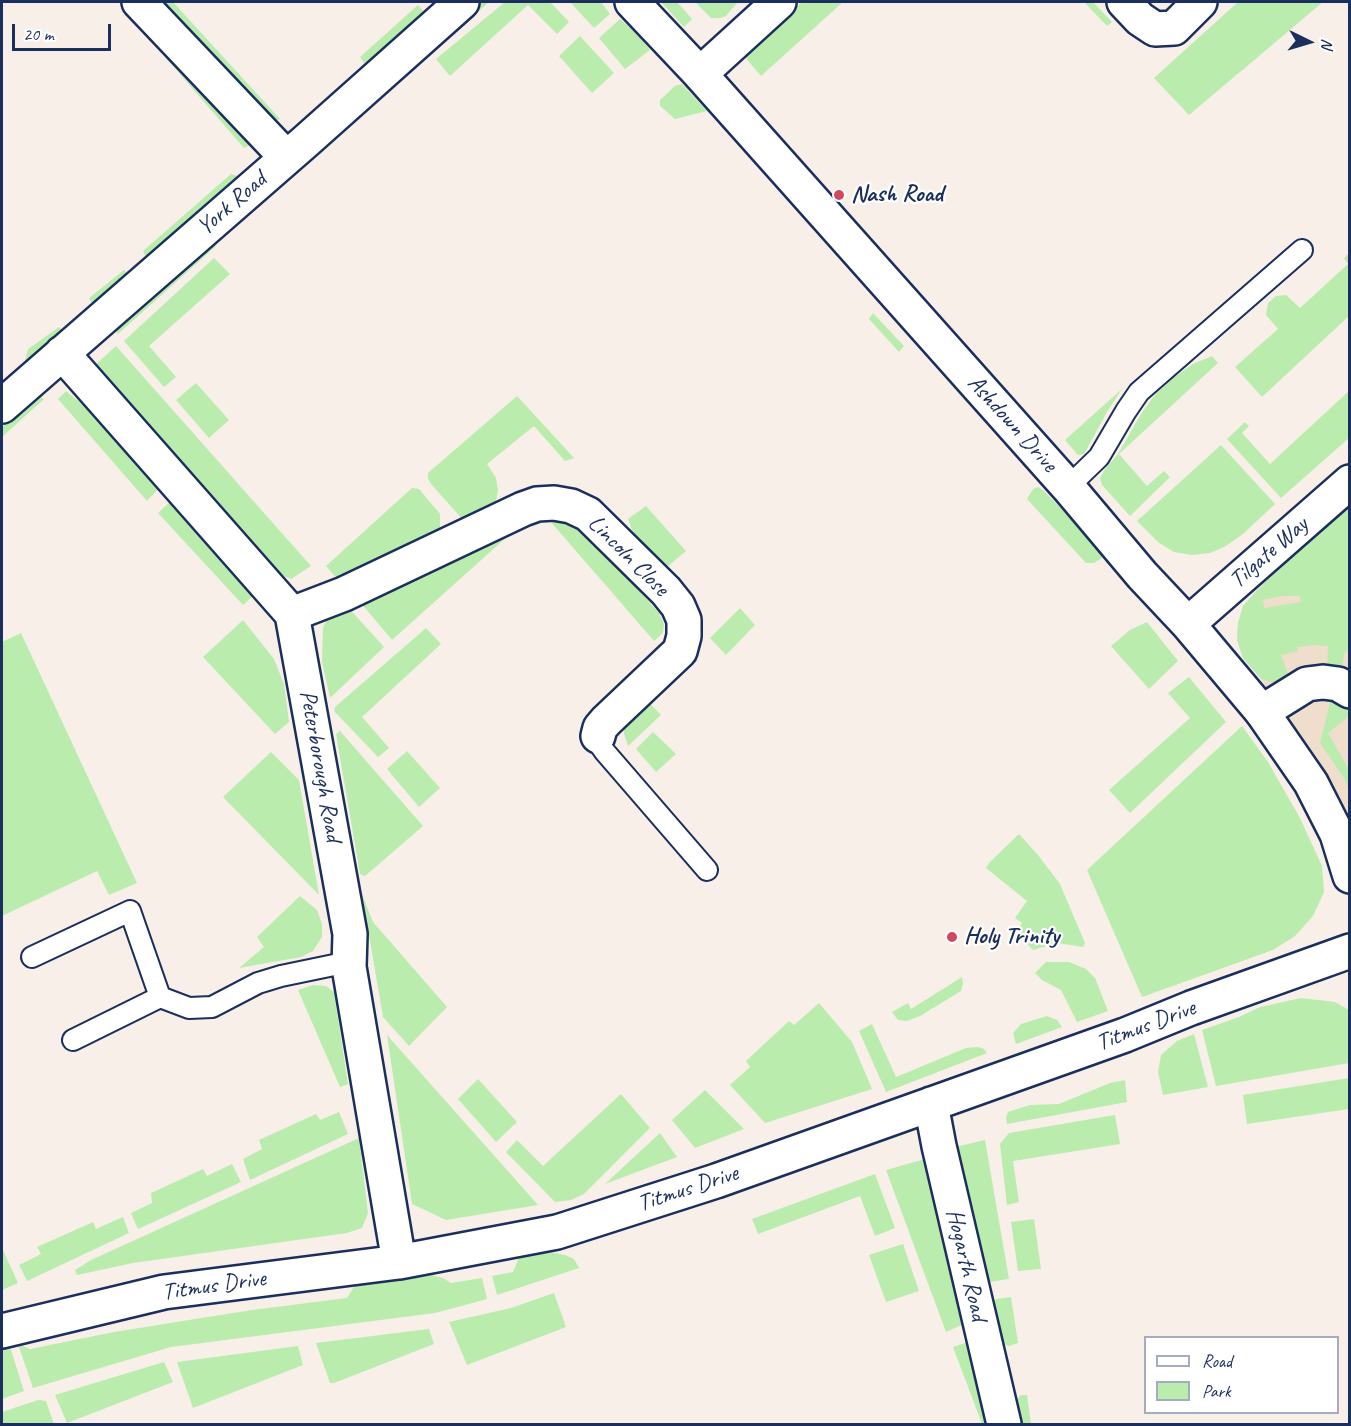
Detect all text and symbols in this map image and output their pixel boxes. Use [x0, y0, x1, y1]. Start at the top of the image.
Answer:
scale bar [15, 12, 114, 50]
north arrow [1279, 12, 1339, 72]
text: 20 m [23, 23, 54, 45]
text: N [1317, 38, 1337, 49]
street label: York Road [191, 166, 273, 242]
place label: Nash Road [851, 181, 943, 209]
marker: Nash Road [832, 188, 846, 202]
street label: Ashdown Drive [961, 370, 1063, 478]
street label: Lincoln Close [581, 509, 675, 603]
street label: Tilgate Way [1224, 511, 1314, 595]
street label: Peterborough Road [293, 688, 347, 844]
place label: Holy Trinity [964, 923, 1059, 951]
marker: Holy Trinity [945, 930, 959, 944]
street label: Titmus Drive [1092, 994, 1200, 1058]
street label: Titmus Drive [634, 1159, 742, 1219]
street label: Hogarth Road [939, 1206, 993, 1324]
street label: Titmus Drive [160, 1264, 268, 1308]
legend [1144, 1336, 1339, 1414]
text: Road [1202, 1350, 1232, 1372]
text: Park [1202, 1380, 1231, 1402]

